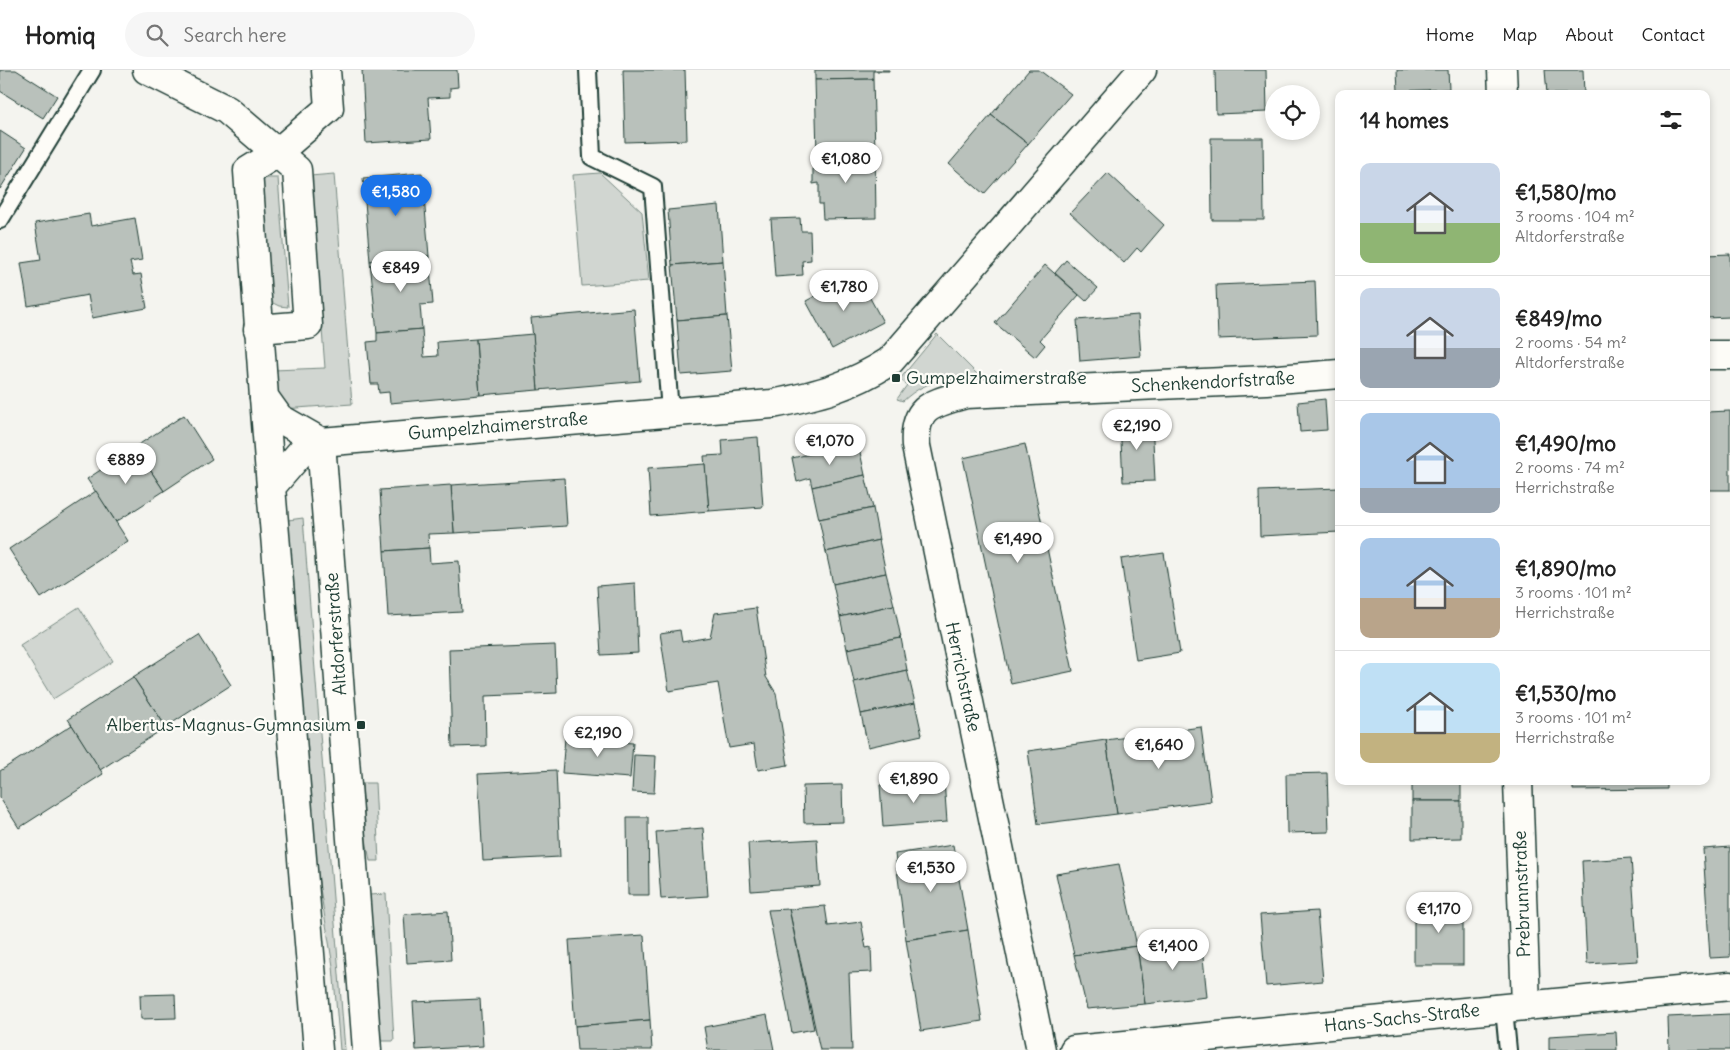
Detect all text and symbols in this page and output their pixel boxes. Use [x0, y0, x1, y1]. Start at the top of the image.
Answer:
search box [125, 12, 475, 57]
text: Homiq [25, 20, 95, 50]
icon: search [143, 21, 171, 49]
text: Search here [183, 23, 286, 47]
text: Home [1426, 23, 1474, 46]
text: Map [1502, 23, 1537, 46]
text: About [1565, 23, 1613, 46]
text: Contact [1641, 23, 1705, 46]
map controls [1265, 85, 1320, 140]
button: locate [1265, 85, 1320, 140]
icon: filters [1657, 106, 1685, 134]
text: 14 homes [1360, 107, 1449, 134]
pin: €1,080 [805, 142, 887, 184]
text: €1,080 [821, 148, 871, 168]
pin: €1,580 [355, 174, 437, 217]
text: €1,580/mo [1515, 179, 1616, 206]
text: €1,580 [372, 181, 420, 201]
icon: home [1400, 183, 1460, 243]
text: 3 rooms · 104 m² [1515, 206, 1635, 226]
text: Altdorferstraße [1515, 226, 1625, 246]
pin: €849 [371, 250, 431, 293]
text: €849 [382, 257, 420, 277]
pin: €1,780 [803, 270, 885, 312]
text: €1,780 [820, 276, 868, 296]
text: €849/mo [1515, 305, 1602, 332]
icon: home [1400, 308, 1460, 368]
text: 2 rooms · 54 m² [1515, 332, 1627, 352]
text: Altdorferstraße [1515, 352, 1625, 372]
place label: Gumpelzhaimerstraße [906, 366, 1087, 389]
street label: Schenkendorfstraße [1131, 366, 1295, 397]
marker: Gumpelzhaimerstraße [890, 372, 902, 384]
street label: Gumpelzhaimerstraße [407, 406, 589, 445]
pin: €2,190 [1096, 408, 1178, 451]
text: €2,190 [1113, 415, 1161, 435]
pin: €1,070 [789, 424, 871, 466]
text: €1,070 [806, 430, 854, 450]
text: €1,490/mo [1515, 430, 1616, 457]
icon: home [1400, 433, 1460, 493]
pin: €889 [96, 442, 156, 485]
text: €889 [107, 449, 145, 469]
text: 2 rooms · 74 m² [1515, 457, 1625, 477]
text: Herrichstraße [1515, 477, 1615, 497]
pin: €1,490 [977, 522, 1059, 564]
text: €1,490 [994, 528, 1042, 548]
text: €1,890/mo [1515, 555, 1616, 582]
icon: home [1400, 558, 1460, 618]
street label: Altdorferstraße [320, 572, 351, 696]
text: 3 rooms · 101 m² [1515, 582, 1632, 602]
text: Herrichstraße [1515, 602, 1615, 622]
street label: Herrichstraße [941, 620, 986, 734]
text: €1,530/mo [1515, 680, 1616, 707]
icon: home [1400, 683, 1460, 743]
text: 3 rooms · 101 m² [1515, 707, 1632, 727]
place label: Albertus-Magnus-Gymnasium [107, 713, 351, 736]
pin: €2,190 [557, 716, 639, 758]
marker: Albertus-Magnus-Gymnasium [355, 719, 367, 731]
text: €2,190 [574, 722, 622, 742]
text: Herrichstraße [1515, 727, 1615, 747]
pin: €1,640 [1118, 728, 1200, 770]
text: €1,640 [1135, 734, 1183, 754]
pin: €1,890 [873, 762, 955, 804]
text: €1,890 [890, 768, 938, 788]
street label: Prebrunnstraße [1508, 830, 1535, 958]
pin: €1,530 [890, 850, 972, 893]
text: €1,530 [907, 857, 955, 877]
pin: €1,170 [1398, 892, 1480, 934]
text: €1,170 [1417, 898, 1461, 918]
pin: €1,400 [1132, 928, 1214, 971]
text: €1,400 [1148, 935, 1198, 955]
street label: Hans-Sachs-Straße [1323, 998, 1481, 1037]

